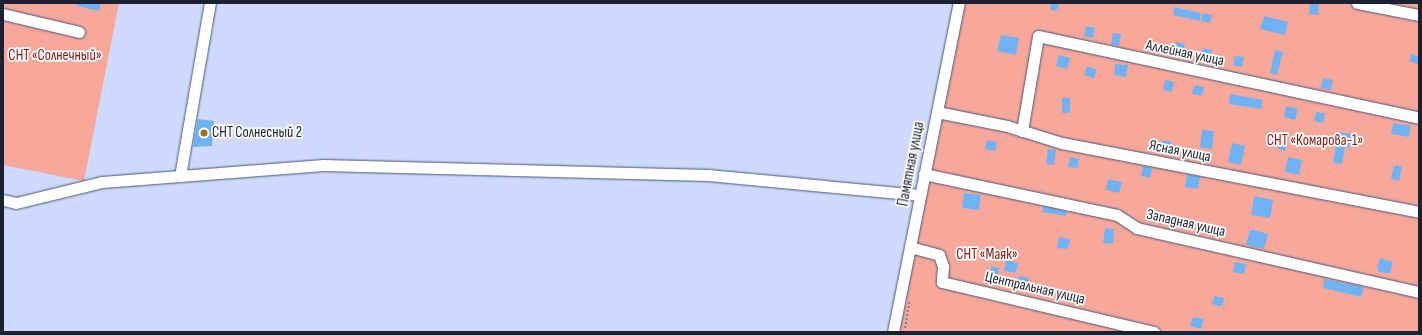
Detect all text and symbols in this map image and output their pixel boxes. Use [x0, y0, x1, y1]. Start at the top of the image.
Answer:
street label: Аллейная улица [1144, 36, 1226, 70]
park label: СНТ «Солнечный» [8, 47, 102, 65]
street label: Памятная улица [894, 120, 928, 208]
place label: СНТ Солнесный 2 [212, 124, 302, 142]
marker: СНТ Солнесный 2 [199, 128, 209, 138]
park label: СНТ «Комарова-1» [1267, 132, 1363, 150]
street label: Ясная улица [1148, 136, 1212, 166]
street label: Западная улица [1145, 205, 1227, 241]
park label: СНТ «Маяк» [956, 246, 1018, 264]
street label: Центральная улица [983, 268, 1087, 308]

